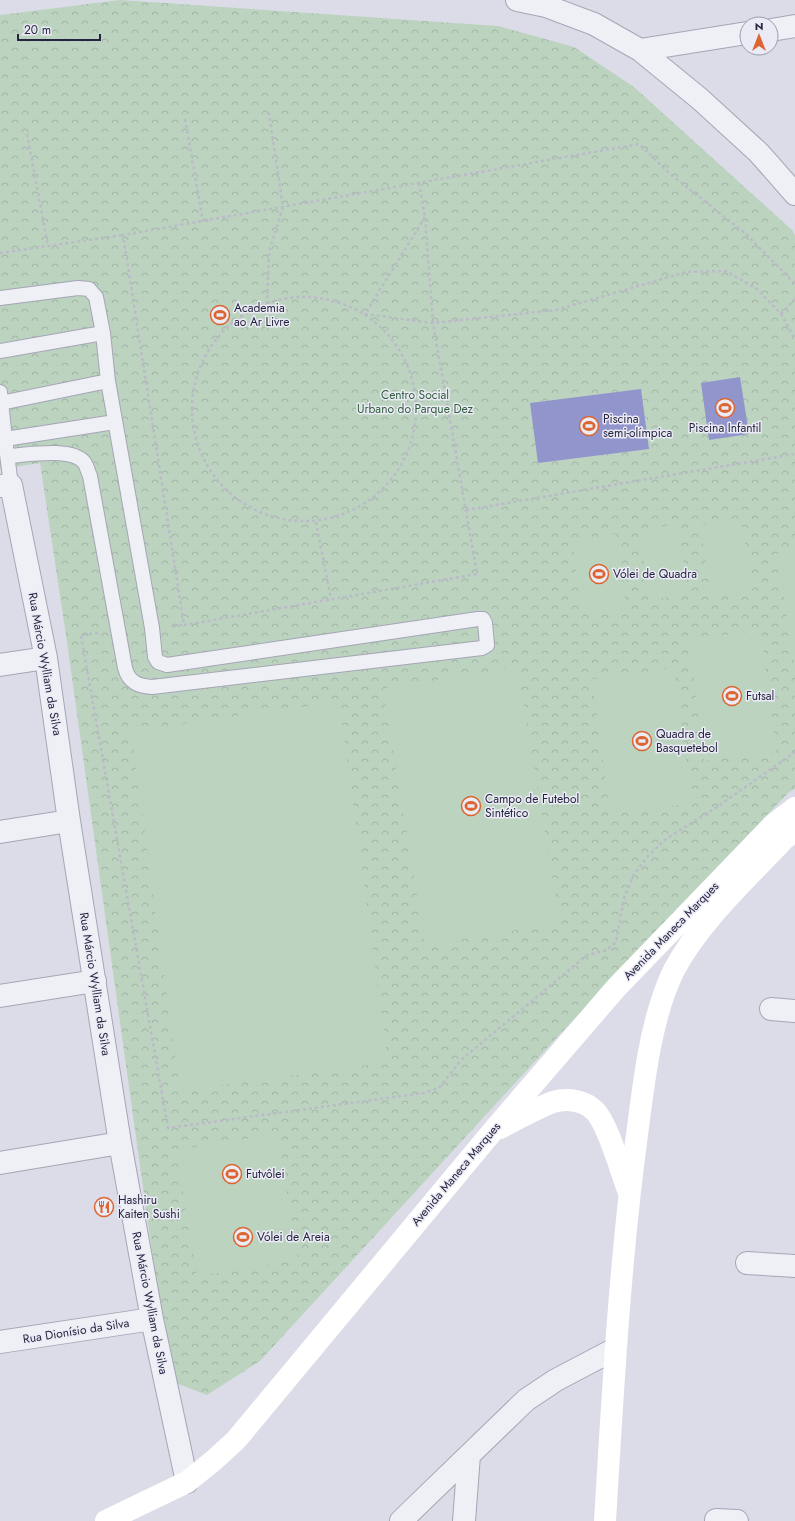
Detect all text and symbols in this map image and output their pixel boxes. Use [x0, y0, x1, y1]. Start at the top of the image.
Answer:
scale bar [18, 16, 100, 42]
north arrow [739, 16, 779, 56]
text: N [755, 18, 763, 34]
text: 20 m [24, 21, 51, 39]
place label: Academia ao Ar Livre [234, 299, 289, 331]
sports icon: Academia ao Ar Livre [209, 304, 231, 326]
park label: Centro Social Urbano do Parque Dez [357, 386, 474, 418]
sports icon: Piscina Infantil [714, 397, 736, 419]
place label: Piscina semi-olímpica [603, 410, 673, 442]
sports icon: Piscina semi-olímpica [578, 415, 600, 437]
place label: Piscina Infantil [689, 419, 761, 437]
sports icon: Vólei de Quadra [588, 563, 610, 585]
place label: Vólei de Quadra [613, 565, 697, 583]
street label: Rua Márcio Wylliam da Silva [24, 591, 67, 737]
sports icon: Futsal [721, 685, 743, 707]
place label: Futsal [746, 687, 774, 705]
place label: Quadra de Basquetebol [656, 725, 718, 757]
sports icon: Quadra de Basquetebol [631, 730, 653, 752]
place label: Campo de Futebol Sintético [485, 790, 579, 822]
sports icon: Campo de Futebol Sintético [460, 795, 482, 817]
street label: Avenida Maneca Marques [619, 878, 723, 984]
street label: Rua Márcio Wylliam da Silva [75, 911, 115, 1057]
street label: Avenida Maneca Marques [407, 1118, 505, 1230]
sports icon: Futvôlei [221, 1163, 243, 1185]
place label: Futvôlei [246, 1165, 285, 1183]
place label: Hashiru Kaiten Sushi [118, 1191, 180, 1223]
restaurant icon: Hashiru Kaiten Sushi [93, 1196, 115, 1218]
sports icon: Vólei de Areia [232, 1226, 254, 1248]
place label: Vólei de Areia [257, 1228, 330, 1246]
street label: Rua Márcio Wylliam da Silva [127, 1230, 173, 1376]
street label: Rua Dionísio da Silva [22, 1314, 131, 1348]

